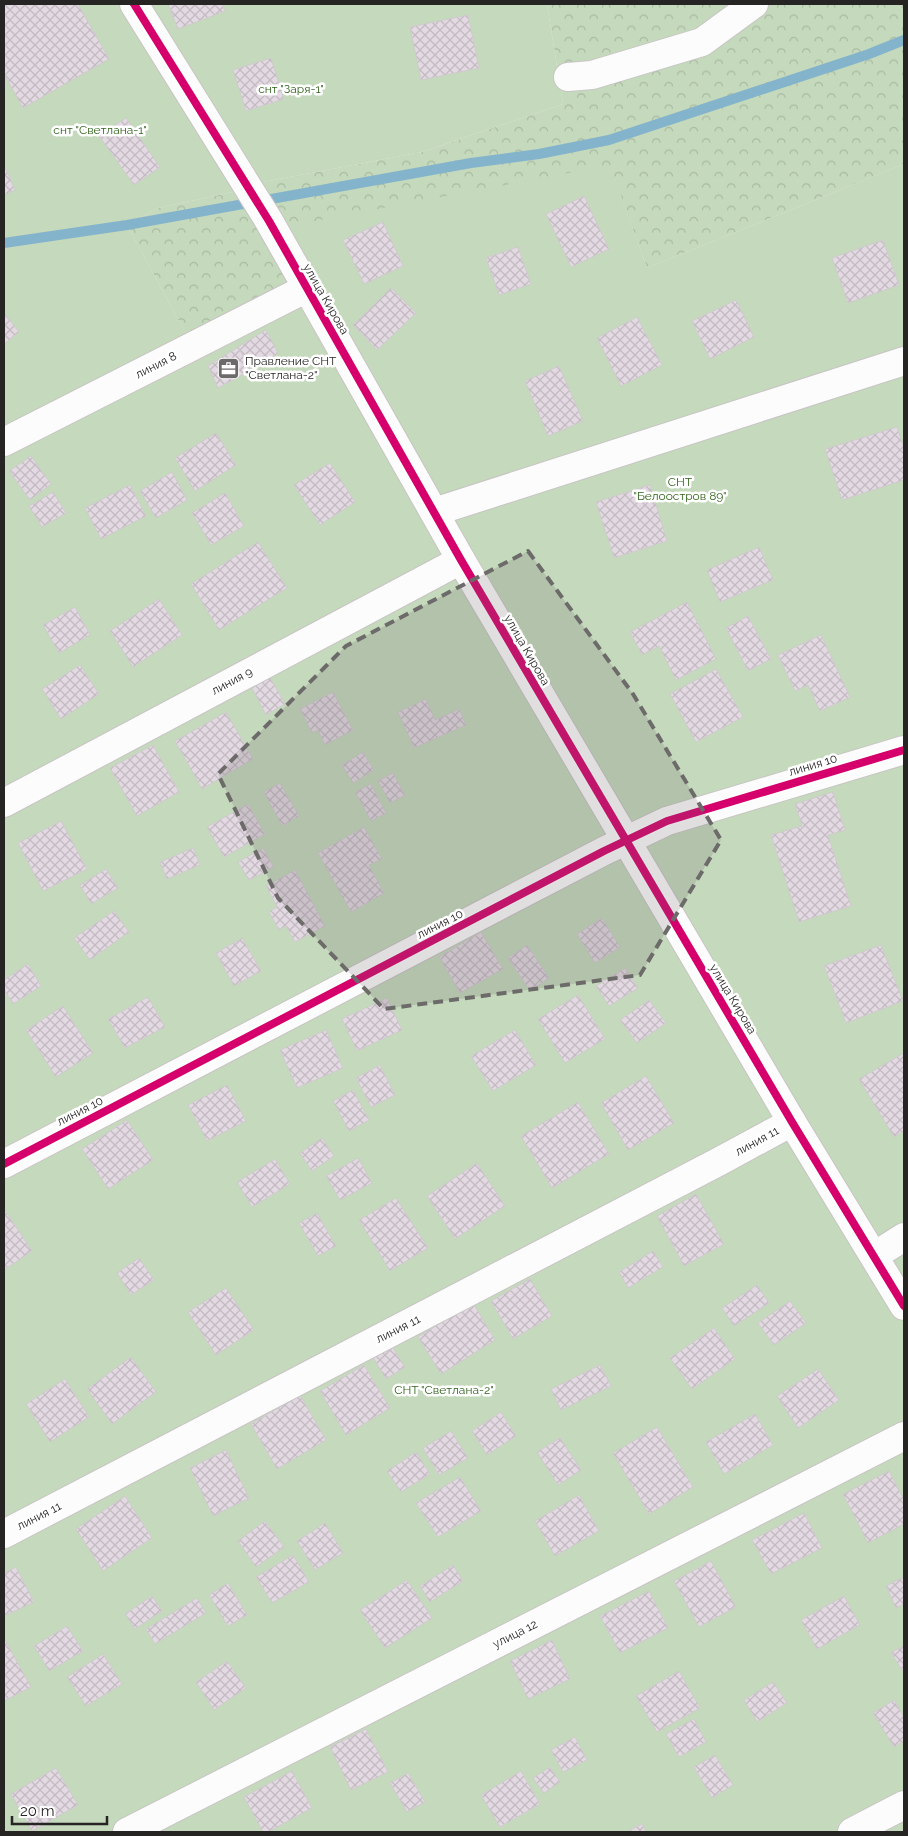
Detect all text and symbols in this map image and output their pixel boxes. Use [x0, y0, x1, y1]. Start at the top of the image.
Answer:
park label: снт "Заря-1" [258, 82, 324, 96]
park label: снт "Светлана-1" [53, 123, 147, 137]
street label: улица Кирова [300, 261, 352, 337]
street label: линия 8 [133, 349, 179, 381]
place label: Правление СНТ "Светлана-2" [245, 354, 337, 382]
office icon: Правление СНТ "Светлана-2" [217, 356, 241, 380]
park label: СНТ "Белоостров 89" [633, 475, 727, 503]
street label: улица Кирова [501, 612, 553, 688]
street label: линия 9 [209, 664, 255, 698]
street label: линия 10 [787, 751, 839, 779]
street label: линия 10 [415, 906, 465, 942]
street label: улица Кирова [707, 961, 759, 1037]
street label: линия 10 [55, 1093, 105, 1129]
street label: линия 11 [733, 1123, 781, 1159]
street label: линия 11 [374, 1312, 422, 1346]
park label: СНТ "Светлана-2" [394, 1383, 494, 1397]
street label: линия 11 [15, 1499, 63, 1533]
street label: улица 12 [490, 1617, 540, 1651]
scale bar [12, 1794, 108, 1826]
text: 20 m [20, 1802, 55, 1820]

